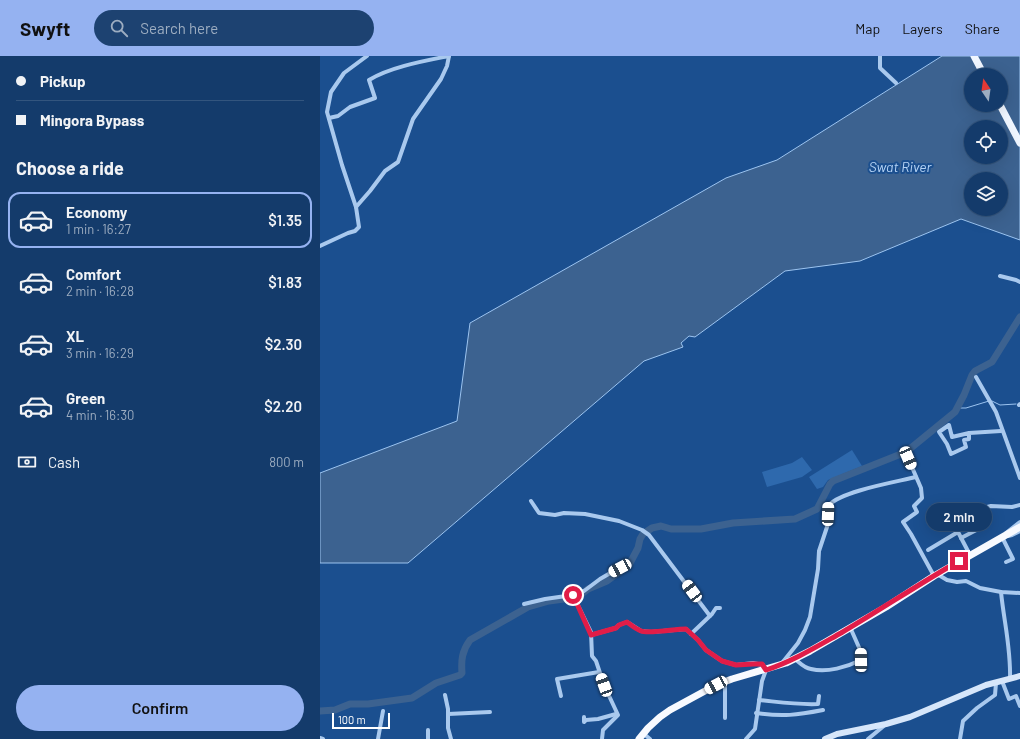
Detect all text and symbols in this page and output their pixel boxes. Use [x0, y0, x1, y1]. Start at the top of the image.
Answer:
search box [94, 10, 374, 46]
text: Swyft [20, 17, 70, 40]
icon: search [108, 17, 130, 39]
text: Search here [140, 19, 218, 37]
text: Map [855, 20, 880, 37]
text: Layers [902, 20, 943, 37]
text: Share [965, 20, 1000, 37]
north arrow [964, 68, 1008, 112]
map controls [964, 68, 1008, 216]
text: Pickup [40, 72, 86, 90]
text: Mingora Bypass [40, 111, 144, 129]
button: locate [964, 120, 1008, 164]
text: Choose a ride [16, 157, 124, 179]
water label: Swat River [869, 158, 932, 175]
button: layers [964, 172, 1008, 216]
icon: car [18, 202, 54, 238]
text: Economy [66, 203, 127, 221]
text: $1.35 [268, 211, 302, 229]
text: 1 min · 16:27 [66, 221, 131, 237]
icon: car [18, 264, 54, 300]
text: Comfort [66, 265, 121, 283]
text: $1.83 [268, 273, 302, 291]
text: 2 min · 16:28 [66, 283, 134, 299]
icon: car [18, 326, 54, 362]
text: XL [66, 327, 84, 345]
text: $2.30 [265, 335, 302, 353]
text: 3 min · 16:29 [66, 345, 134, 361]
icon: car [18, 388, 54, 424]
text: Green [66, 389, 105, 407]
text: $2.20 [264, 397, 302, 415]
text: 4 min · 16:30 [66, 407, 134, 423]
car [898, 445, 918, 471]
icon: cash [16, 451, 38, 473]
text: Cash [48, 453, 80, 471]
text: 800 m [269, 454, 304, 470]
car [822, 502, 834, 526]
callout: 2 min [926, 503, 992, 531]
text: 2 min [944, 509, 974, 525]
route end [950, 552, 968, 570]
car [607, 557, 633, 579]
car [680, 578, 704, 604]
route start [564, 586, 582, 604]
car [855, 648, 867, 672]
car [594, 672, 614, 698]
car [703, 674, 729, 696]
button: Confirm [16, 685, 304, 731]
scale bar [332, 711, 390, 730]
text: 100 m [338, 713, 366, 726]

